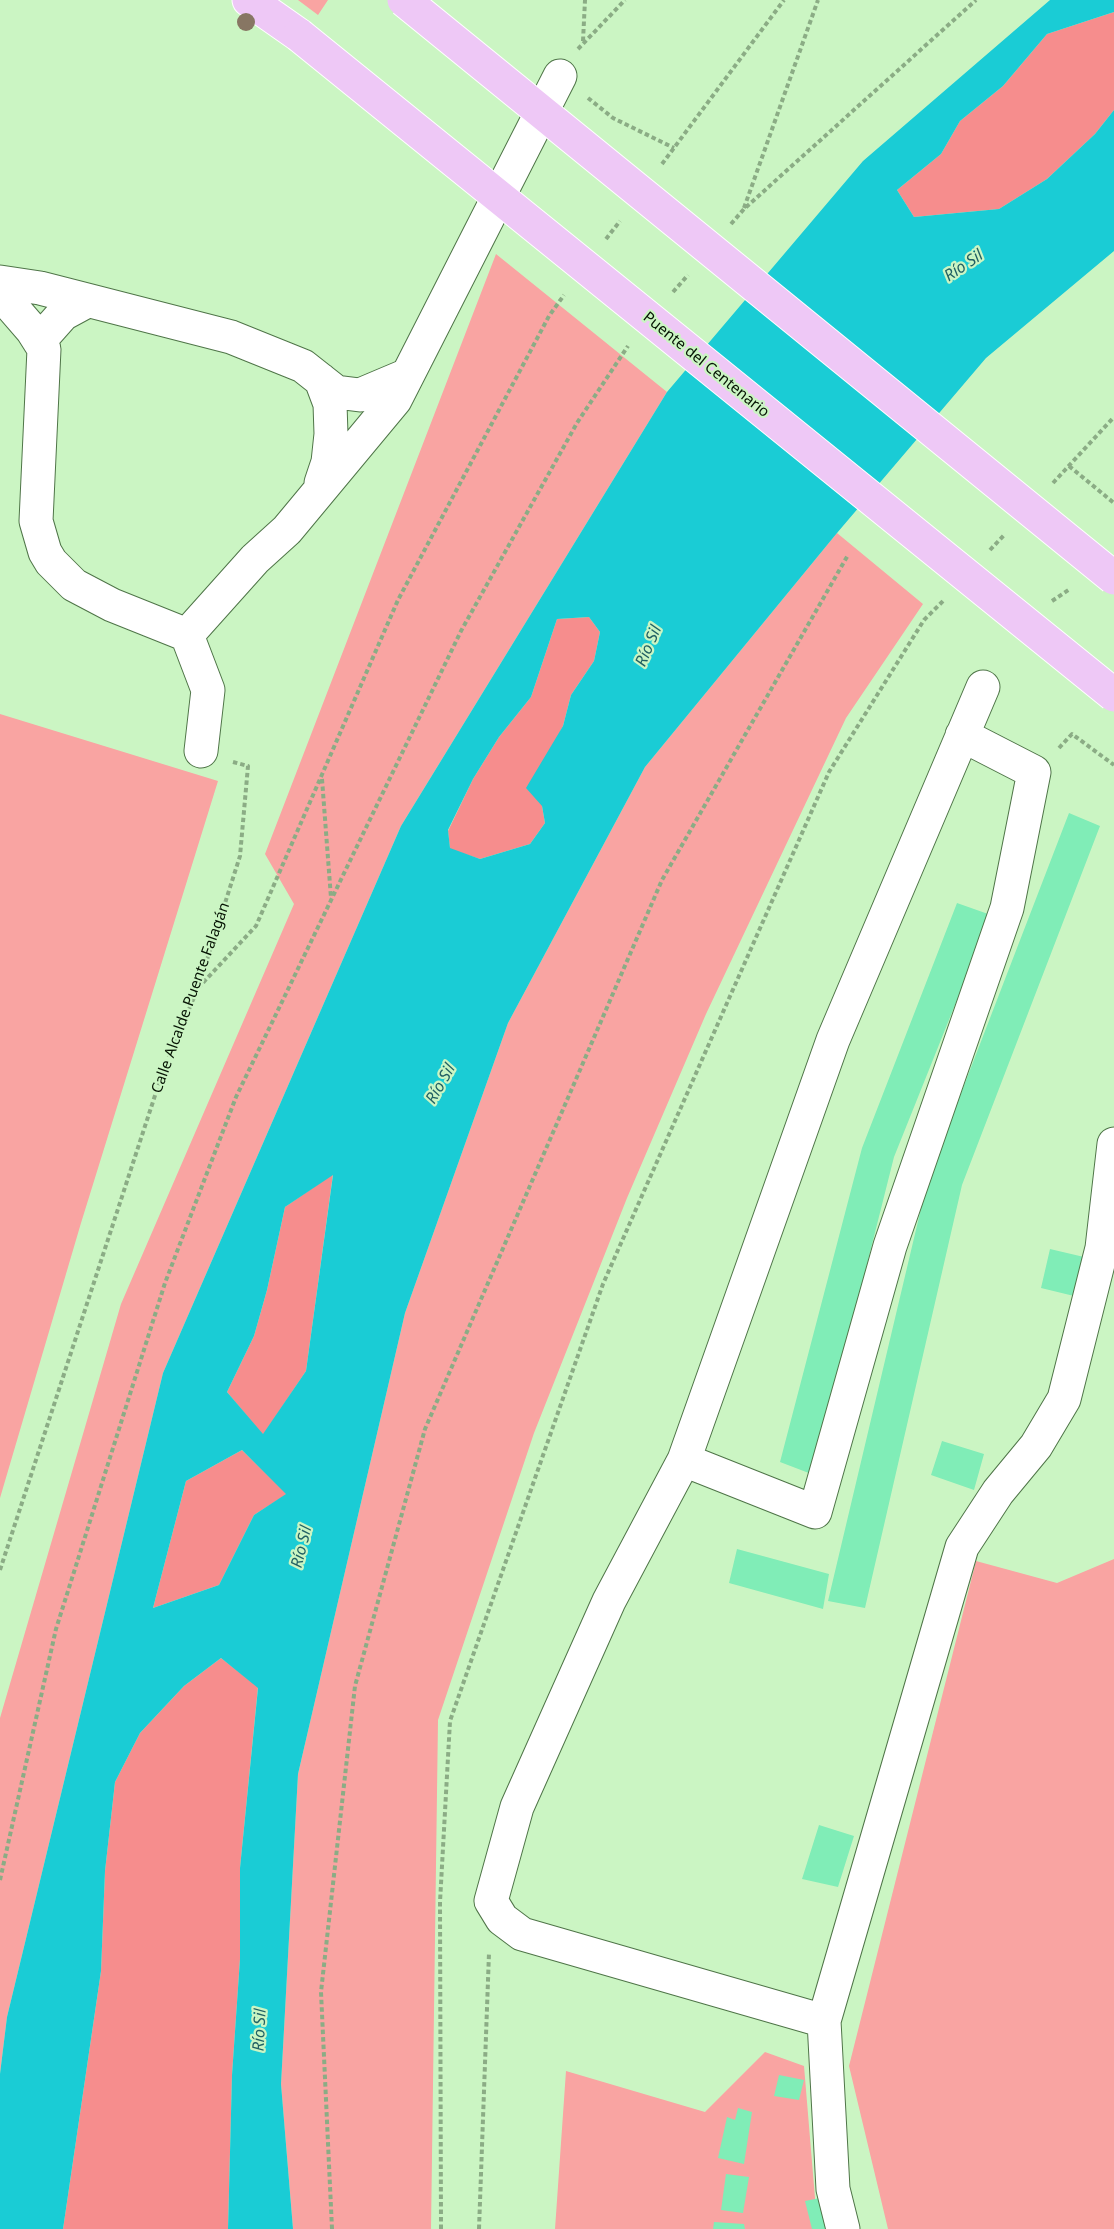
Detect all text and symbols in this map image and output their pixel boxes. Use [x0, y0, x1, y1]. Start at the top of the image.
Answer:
water label: Río Sil [941, 246, 987, 286]
street label: Puente del Centenario [639, 309, 773, 421]
water label: Río Sil [632, 623, 666, 669]
street label: Calle Alcalde Puente Falagán [148, 900, 234, 1096]
water label: Río Sil [422, 1061, 460, 1107]
water label: Río Sil [288, 1524, 316, 1570]
water label: Río Sil [249, 2008, 271, 2052]

